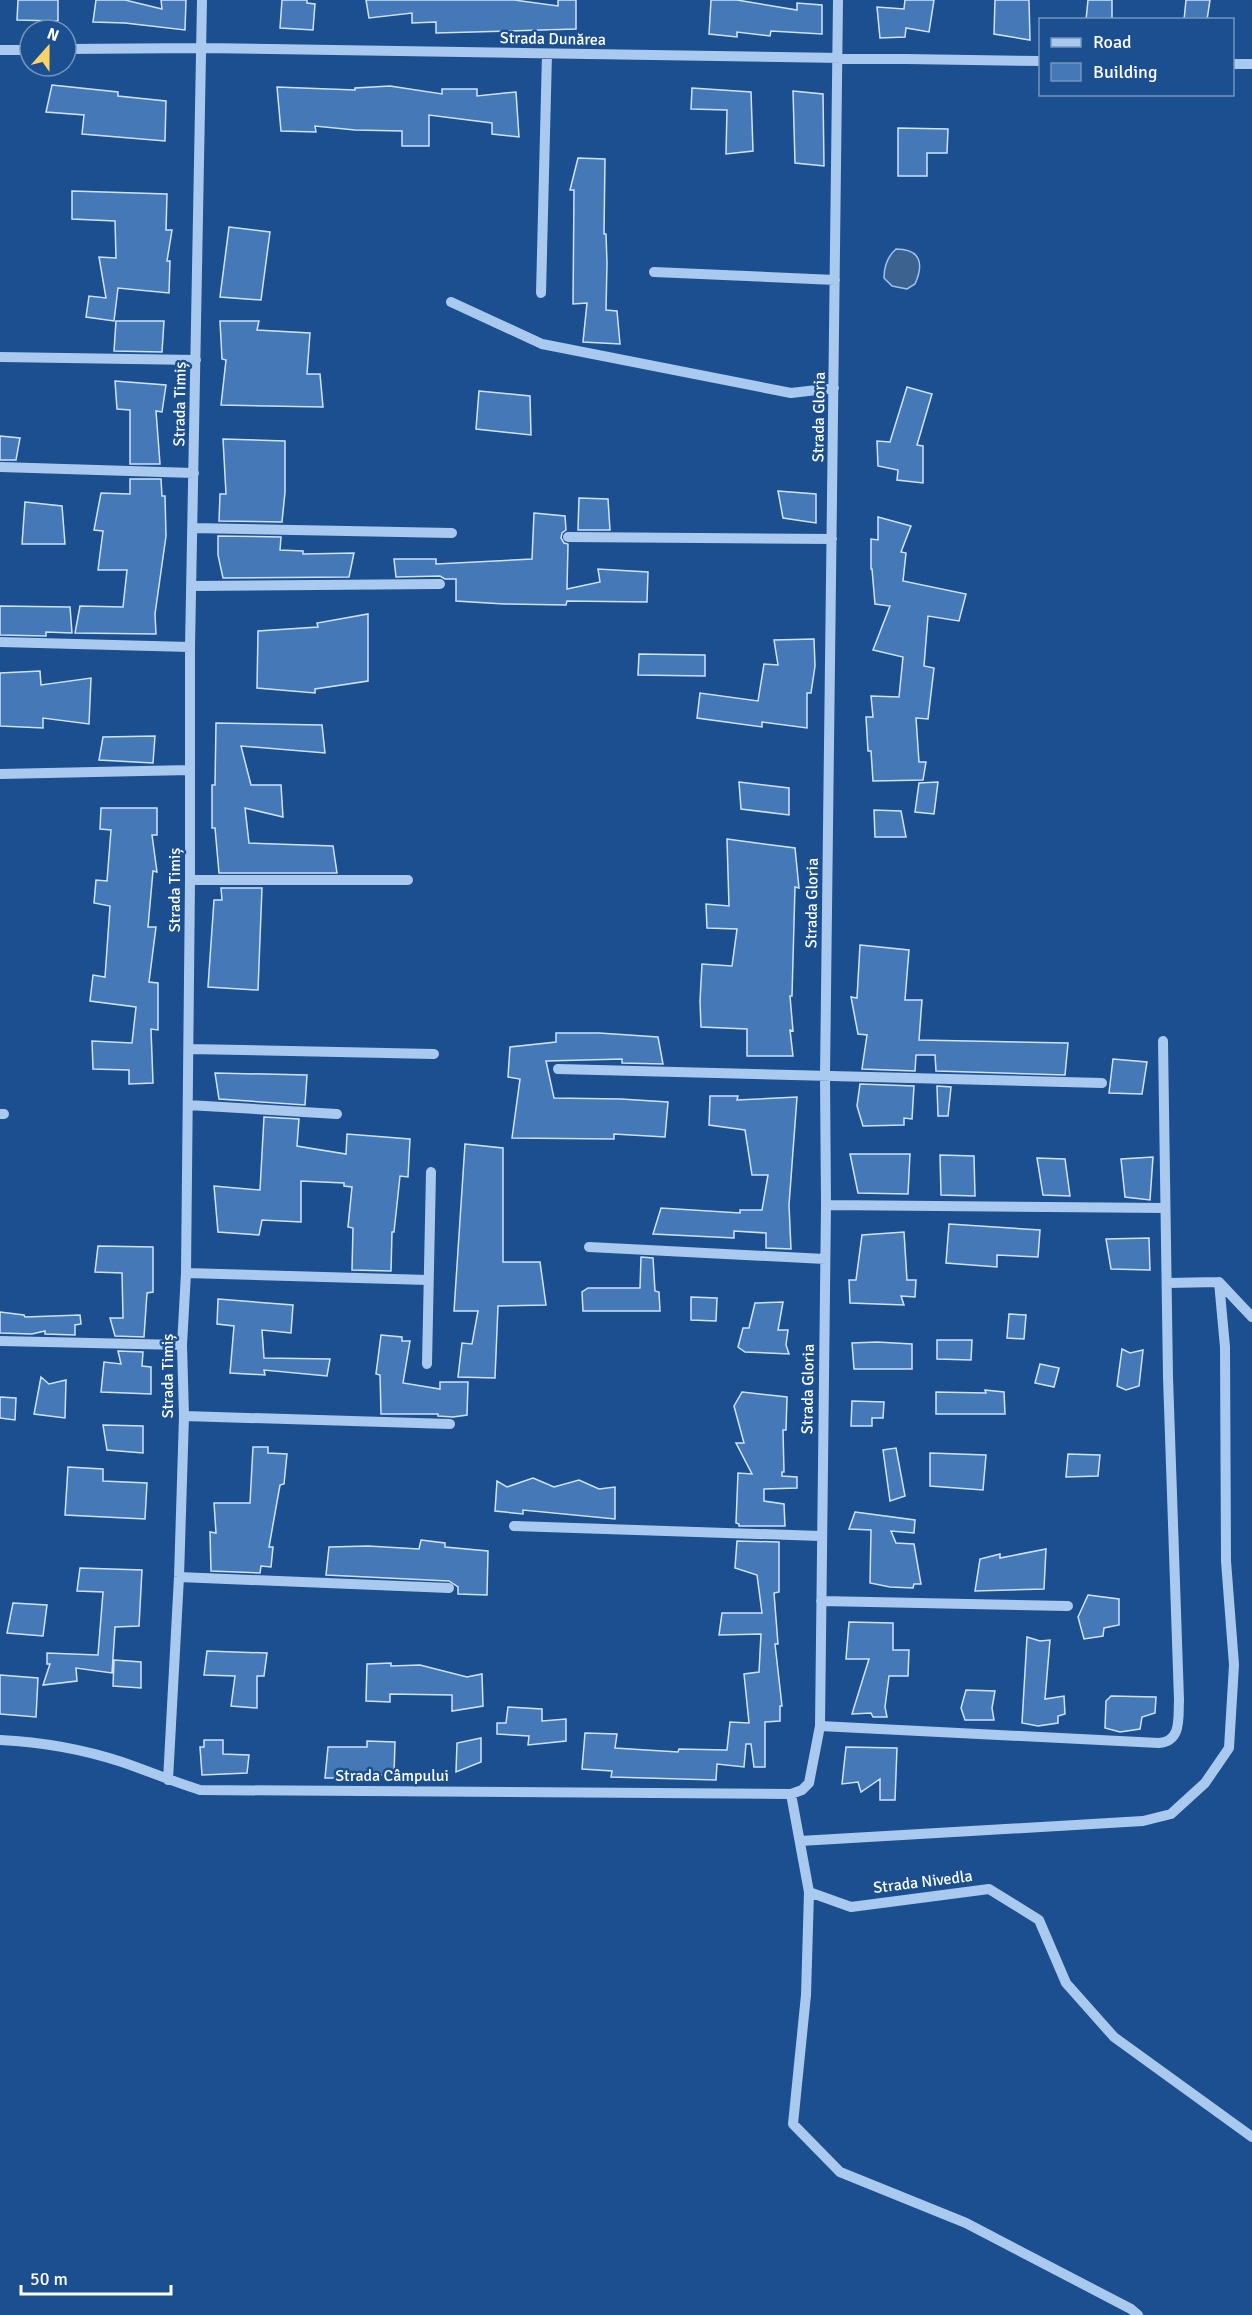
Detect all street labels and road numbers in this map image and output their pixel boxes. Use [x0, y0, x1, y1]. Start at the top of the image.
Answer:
street label: Strada Dunărea [500, 28, 606, 50]
street label: Strada Timiș [169, 361, 191, 447]
street label: Strada Gloria [808, 372, 830, 462]
street label: Strada Timiș [165, 848, 185, 932]
street label: Strada Gloria [801, 858, 823, 948]
street label: Strada Timiș [158, 1334, 178, 1418]
street label: Strada Gloria [797, 1344, 819, 1434]
street label: Strada Câmpului [335, 1766, 449, 1786]
street label: Strada Nivedla [872, 1866, 974, 1898]

